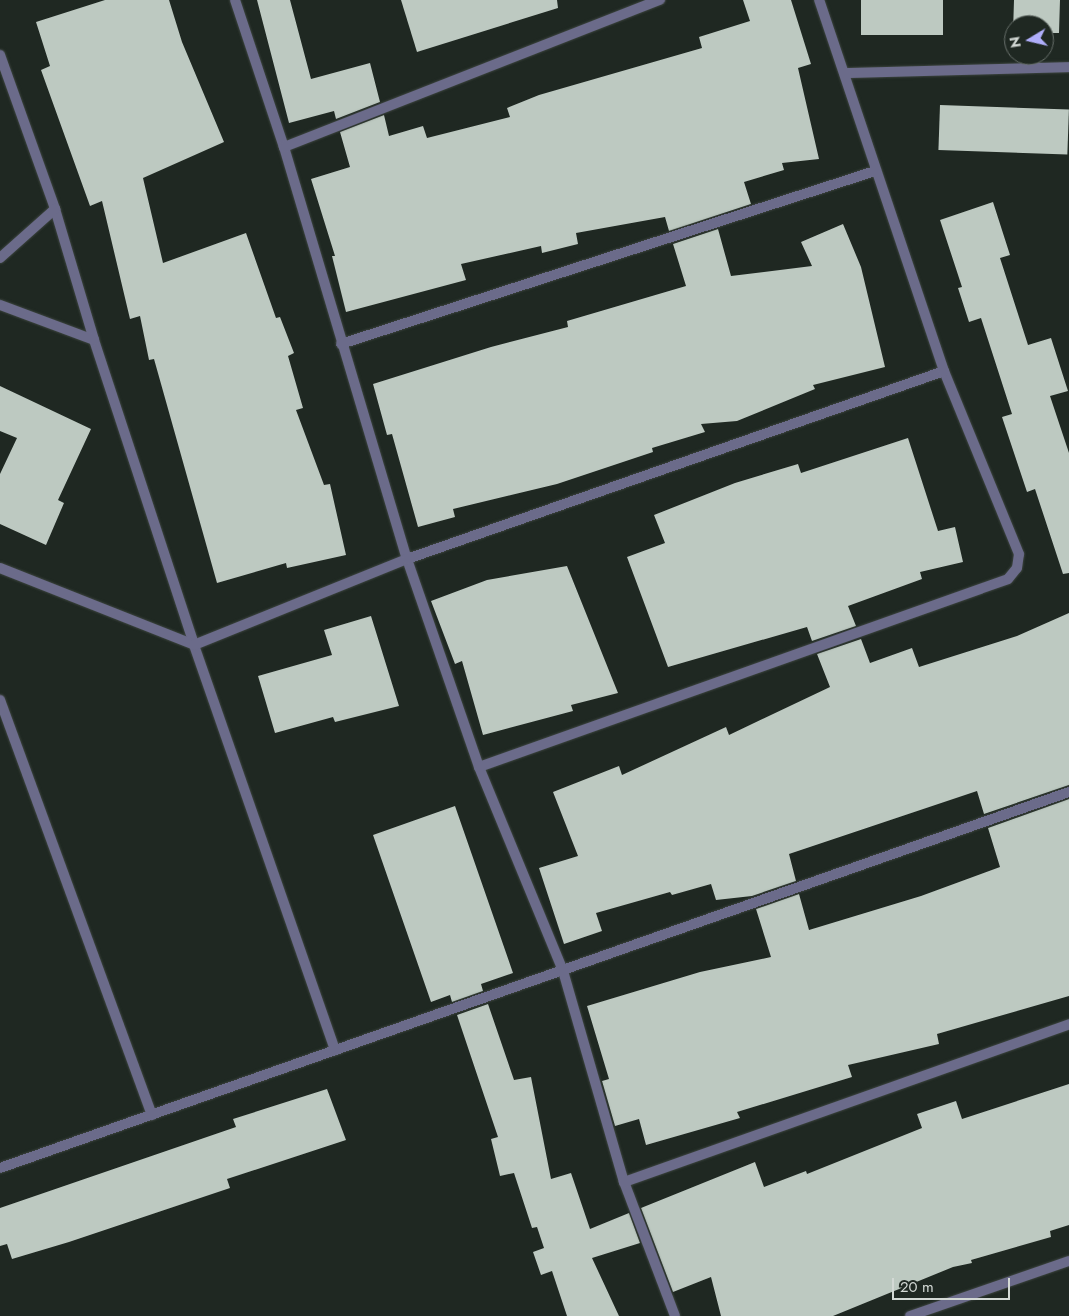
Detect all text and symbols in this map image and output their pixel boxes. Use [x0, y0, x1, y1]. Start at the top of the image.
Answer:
north arrow [1004, 15, 1054, 65]
text: N [1004, 35, 1026, 49]
scale bar [894, 1268, 1012, 1300]
text: 20 m [900, 1276, 934, 1298]

